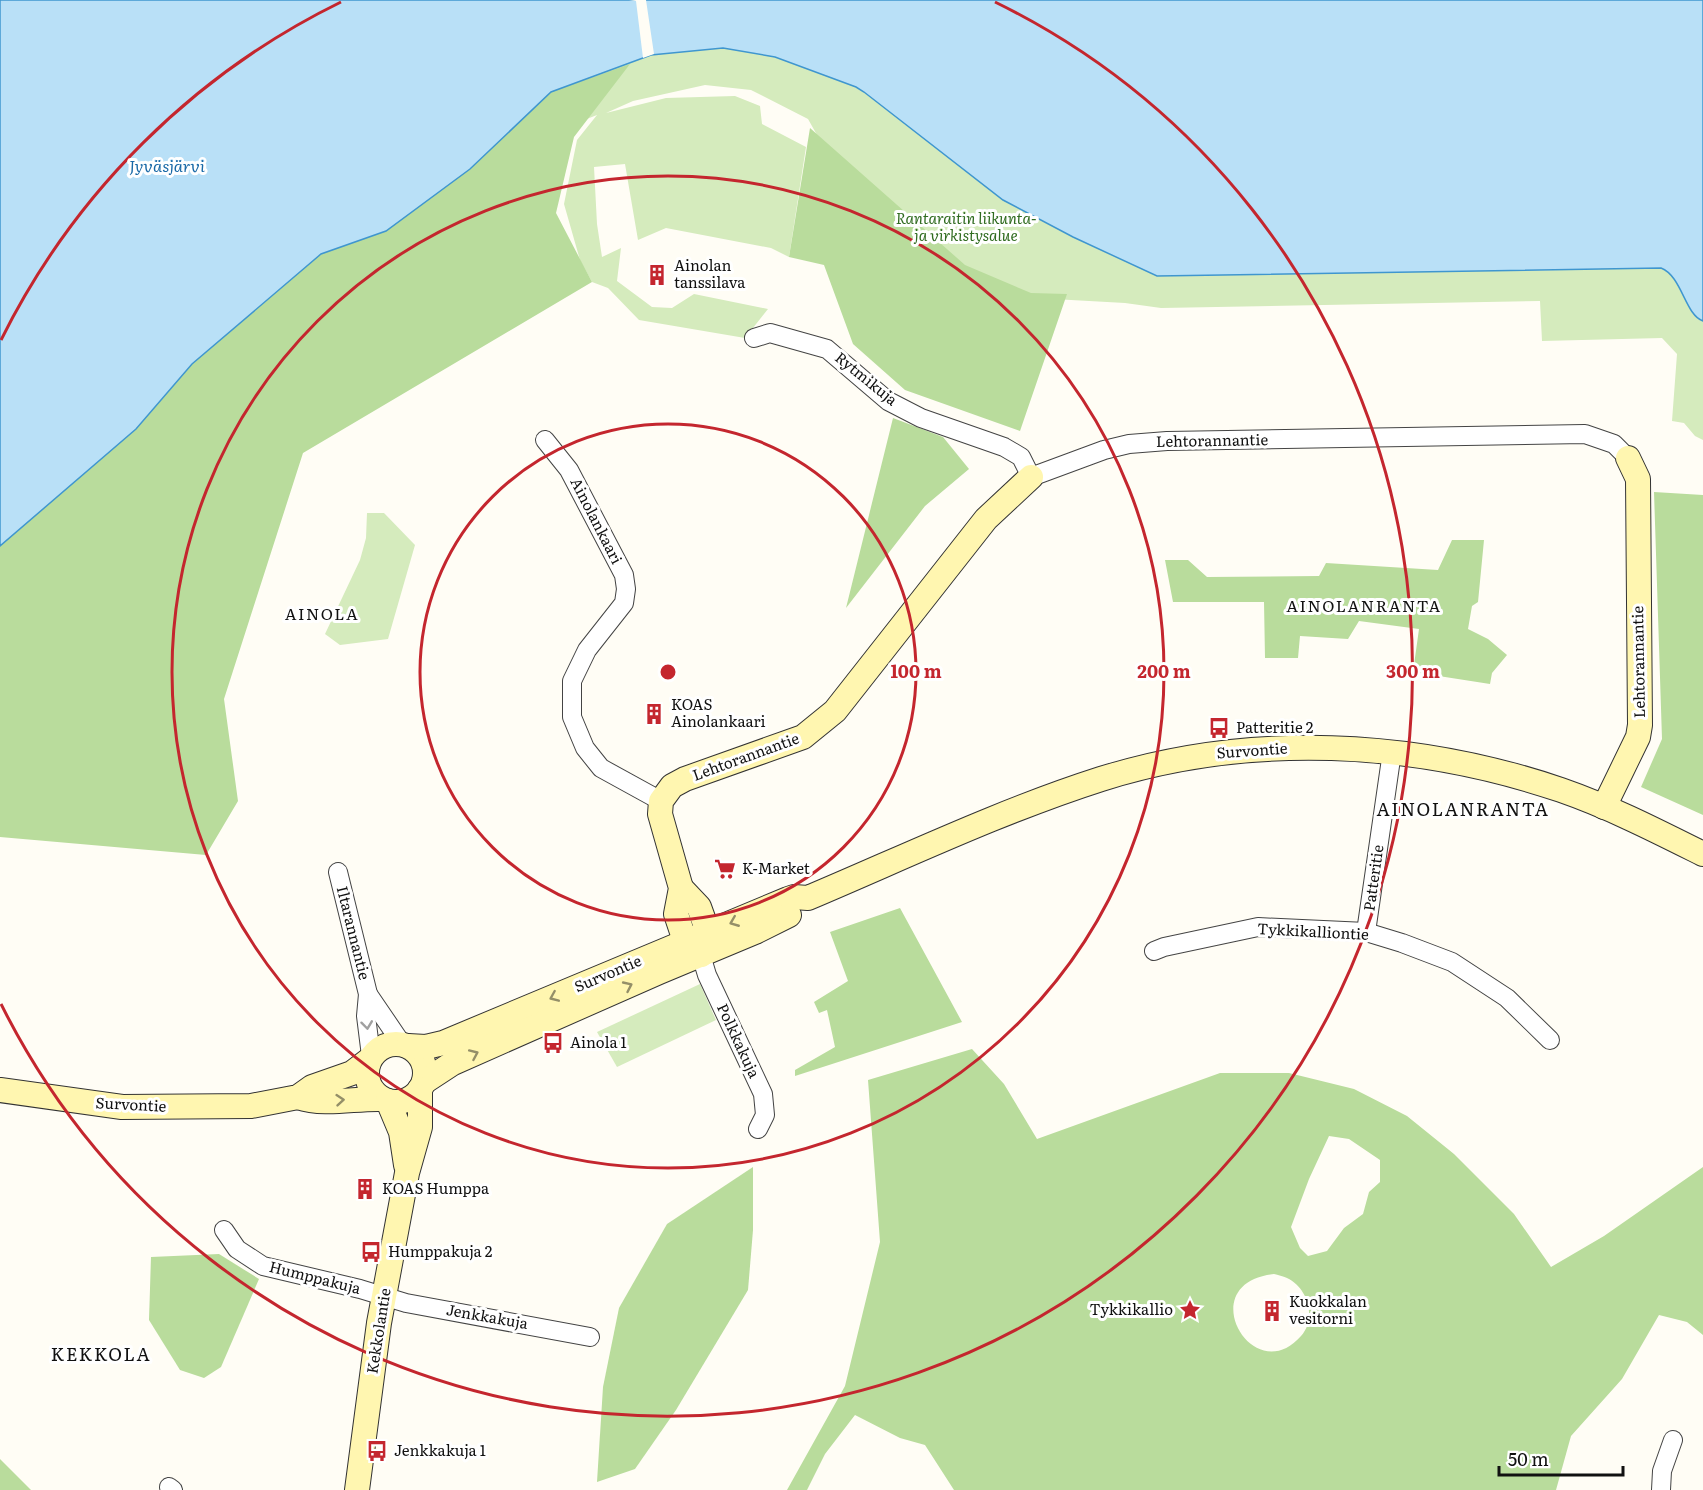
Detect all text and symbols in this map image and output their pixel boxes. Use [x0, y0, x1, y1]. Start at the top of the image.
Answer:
water label: Jyväsjärvi [129, 153, 205, 177]
park label: Rantaraitin liikunta- ja virkistysalue [896, 206, 1036, 246]
place label: Ainolan tanssilava [674, 253, 746, 293]
building icon: Ainolan tanssilava [645, 263, 669, 287]
street label: Rytmikuja [831, 345, 904, 411]
street label: Lehtorannantie [1156, 427, 1268, 452]
street label: Ainolankaari [566, 473, 629, 568]
district label: AINOLANRANTA [1286, 593, 1442, 617]
district label: AINOLA [285, 601, 359, 625]
street label: Lehtorannantie [1625, 606, 1650, 718]
text: 100 m [890, 657, 942, 684]
text: 200 m [1137, 657, 1191, 684]
text: 300 m [1386, 657, 1440, 684]
centre of rings [658, 662, 678, 682]
place label: KOAS Ainolankaari [671, 692, 766, 732]
building icon: KOAS Ainolankaari [642, 702, 666, 726]
place label: Patteritie 2 [1236, 715, 1314, 738]
bus stop icon: Patteritie 2 [1207, 716, 1231, 740]
street label: Lehtorannantie [689, 726, 802, 786]
street label: Survontie [1216, 736, 1288, 763]
district label: AINOLANRANTA [1377, 795, 1549, 822]
street label: Patteritie [1356, 843, 1389, 912]
place label: K-Market [742, 856, 810, 879]
supermarket icon: K-Market [713, 857, 737, 881]
street label: Iltarannantie [332, 883, 377, 982]
one-way arrow [729, 915, 740, 927]
street label: Tykkikalliontie [1257, 916, 1370, 945]
street label: Survontie [570, 948, 645, 997]
one-way arrow [621, 981, 632, 993]
one-way arrow [549, 990, 560, 1002]
street label: Polkkakuja [712, 999, 767, 1082]
one-way arrow [360, 1021, 373, 1030]
place label: Ainola 1 [570, 1030, 627, 1053]
bus stop icon: Ainola 1 [541, 1031, 565, 1055]
one-way arrow [468, 1049, 479, 1061]
street label: Survontie [95, 1090, 167, 1117]
one-way arrow [336, 1094, 345, 1107]
place label: KOAS Humppa [382, 1176, 490, 1199]
building icon: KOAS Humppa [353, 1177, 377, 1201]
place label: Humppakuja 2 [388, 1239, 493, 1262]
bus stop icon: Humppakuja 2 [359, 1240, 383, 1264]
street label: Humppakuja [267, 1254, 364, 1299]
street label: Kekkolantie [359, 1286, 396, 1375]
place label: Kuokkalan vesitorni [1289, 1289, 1367, 1329]
street label: Jenkkakuja [445, 1297, 531, 1334]
place label: Tykkikallio [1090, 1297, 1173, 1320]
place icon: Tykkikallio [1178, 1298, 1202, 1322]
building icon: Kuokkalan vesitorni [1260, 1299, 1284, 1323]
district label: KEKKOLA [51, 1340, 151, 1367]
place label: Jenkkakuja 1 [394, 1438, 486, 1461]
bus stop icon: Jenkkakuja 1 [365, 1439, 389, 1463]
scale bar [1499, 1439, 1624, 1477]
text: 50 m [1508, 1445, 1549, 1472]

